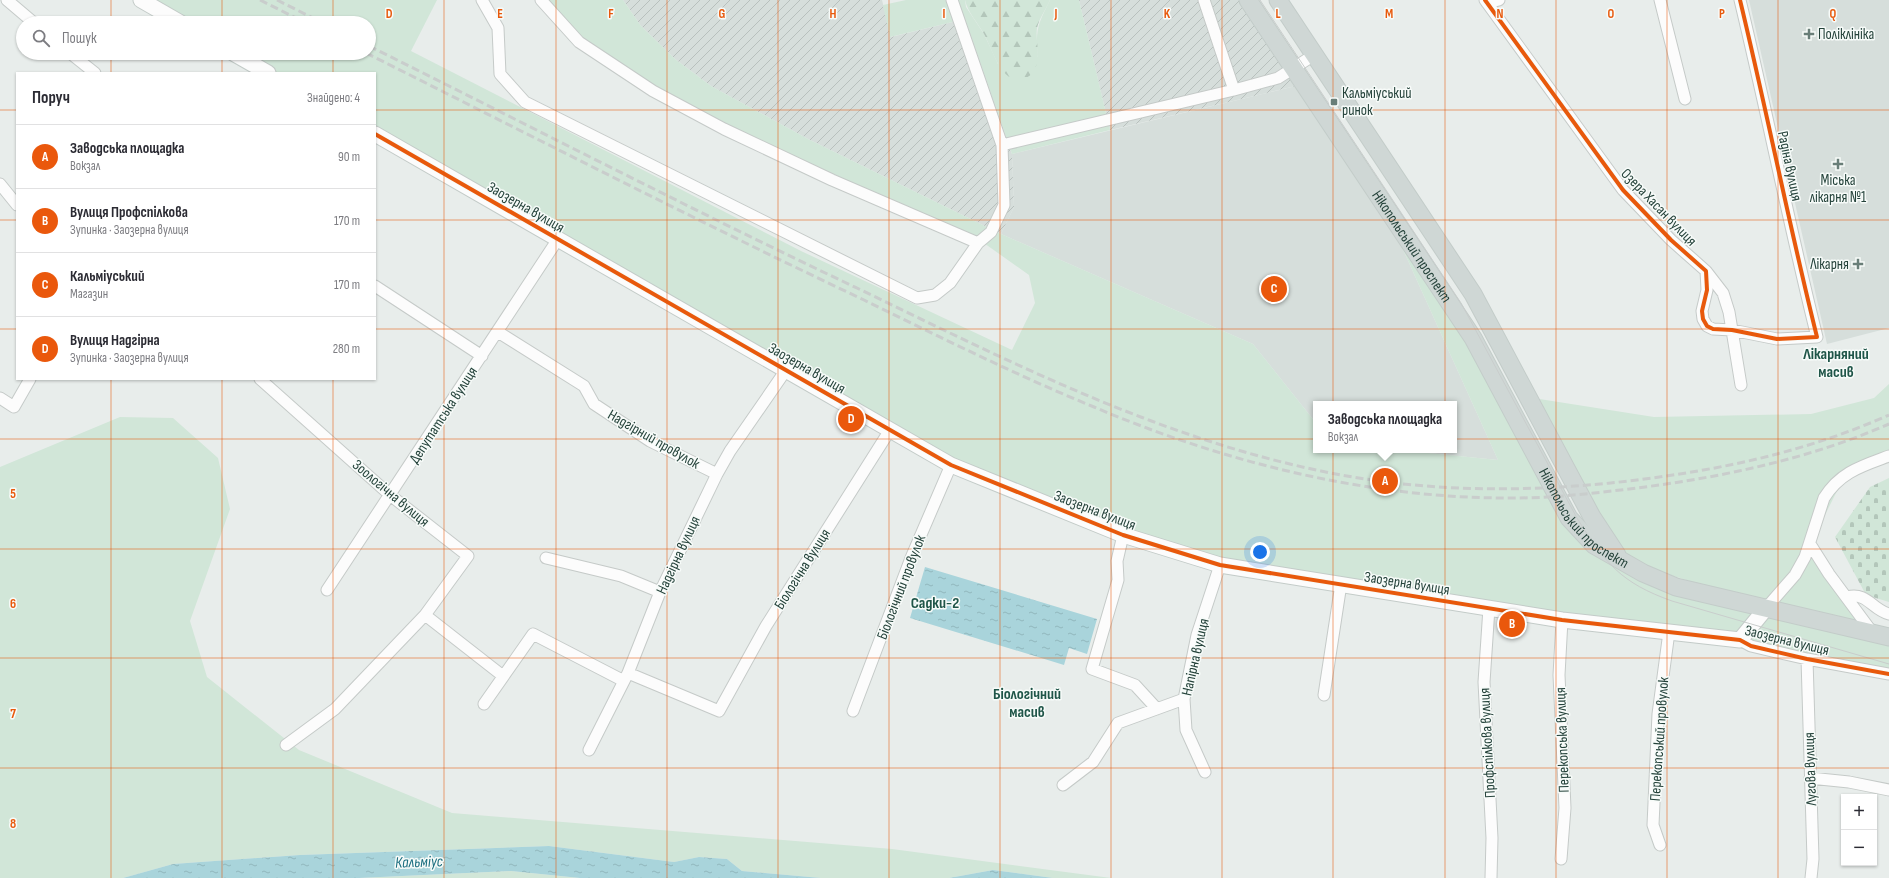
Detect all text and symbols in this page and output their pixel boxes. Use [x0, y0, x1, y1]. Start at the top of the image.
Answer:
text: D [386, 6, 393, 22]
text: E [497, 6, 503, 22]
text: F [608, 6, 614, 22]
text: G [719, 6, 726, 22]
text: H [830, 6, 837, 22]
text: I [943, 6, 946, 22]
text: J [1054, 6, 1058, 22]
text: K [1164, 6, 1171, 22]
text: L [1275, 6, 1281, 22]
text: M [1385, 6, 1393, 22]
text: N [1497, 6, 1504, 22]
text: O [1608, 6, 1615, 22]
text: P [1719, 6, 1725, 22]
text: Q [1830, 6, 1837, 22]
search box [16, 16, 376, 60]
place label: Поліклініка [1818, 25, 1874, 44]
icon: search [30, 27, 52, 49]
marker: Поліклініка [1803, 28, 1815, 40]
text: Пошук [62, 29, 97, 48]
place label: Кальміуський ринок [1342, 84, 1412, 120]
text: Поруч [32, 88, 70, 108]
text: Знайдено: 4 [307, 90, 360, 106]
marker: Кальміуський ринок [1329, 97, 1339, 107]
street label: Радіна вулиця [1773, 129, 1806, 203]
text: Заводська площадка [70, 139, 184, 158]
text: A [42, 149, 48, 165]
text: 90 m [338, 149, 360, 165]
text: Вокзал [70, 158, 100, 174]
marker: Міська лікарня №1 [1832, 158, 1844, 170]
street label: Озера Хасан вулиця [1617, 164, 1701, 250]
place label: Міська лікарня №1 [1810, 171, 1867, 207]
street label: Заозерна вулиця [484, 178, 568, 237]
street label: Нікопольський проспект [1367, 187, 1456, 306]
text: Вулиця Профспілкова [70, 203, 188, 222]
text: B [42, 213, 48, 229]
text: 170 m [334, 213, 360, 229]
text: Зупинка · Заозерна вулиця [70, 222, 188, 238]
place label: Лікарня [1809, 255, 1849, 274]
marker: Лікарня [1852, 258, 1864, 270]
text: Кальміуський [70, 267, 144, 286]
pin: C [1261, 274, 1287, 304]
text: C [42, 277, 48, 293]
text: 170 m [334, 277, 360, 293]
text: Магазин [70, 286, 108, 302]
text: Вулиця Надгірна [70, 331, 160, 350]
street label: Заозерна вулиця [765, 339, 849, 398]
text: D [42, 341, 48, 357]
text: 280 m [333, 341, 360, 357]
district label: Лікарняний масив [1802, 345, 1869, 382]
text: Зупинка · Заозерна вулиця [70, 350, 188, 366]
street label: Депутатська вулиця [405, 363, 482, 467]
popup [1313, 401, 1457, 453]
pin: D [838, 404, 864, 434]
street label: Надгірний провулок [604, 405, 704, 474]
text: Заводська площадка [1328, 410, 1442, 429]
text: Вокзал [1328, 429, 1358, 445]
street label: Зоологічна вулиця [348, 456, 433, 531]
street label: Нікопольський проспект [1534, 465, 1632, 573]
pin: A [1372, 466, 1398, 496]
text: 5 [10, 486, 16, 502]
street label: Заозерна вулиця [1051, 486, 1139, 535]
street label: Надгірна вулиця [652, 513, 705, 597]
street label: Біологічна вулиця [770, 525, 835, 613]
street label: Біологічний провулок [873, 532, 930, 642]
your location [1250, 542, 1270, 562]
street label: Заозерна вулиця [1363, 567, 1451, 600]
district label: Садки-2 [911, 594, 959, 613]
text: 6 [10, 596, 16, 612]
pin: B [1499, 609, 1525, 639]
street label: Напірна вулиця [1177, 616, 1214, 698]
street label: Заозерна вулиця [1743, 621, 1831, 660]
street label: Перекопський провулок [1646, 676, 1673, 802]
district label: Біологічний масив [993, 685, 1061, 722]
street label: Профспілкова вулиця [1475, 687, 1500, 799]
street label: Перекопська вулиця [1551, 687, 1574, 793]
text: 7 [10, 706, 16, 722]
street label: Лугова вулиця [1800, 732, 1821, 807]
map controls [1841, 794, 1877, 866]
button: + [1841, 794, 1877, 830]
text: 8 [10, 816, 16, 832]
button: − [1841, 830, 1877, 866]
water label: Кальміус [395, 852, 444, 873]

